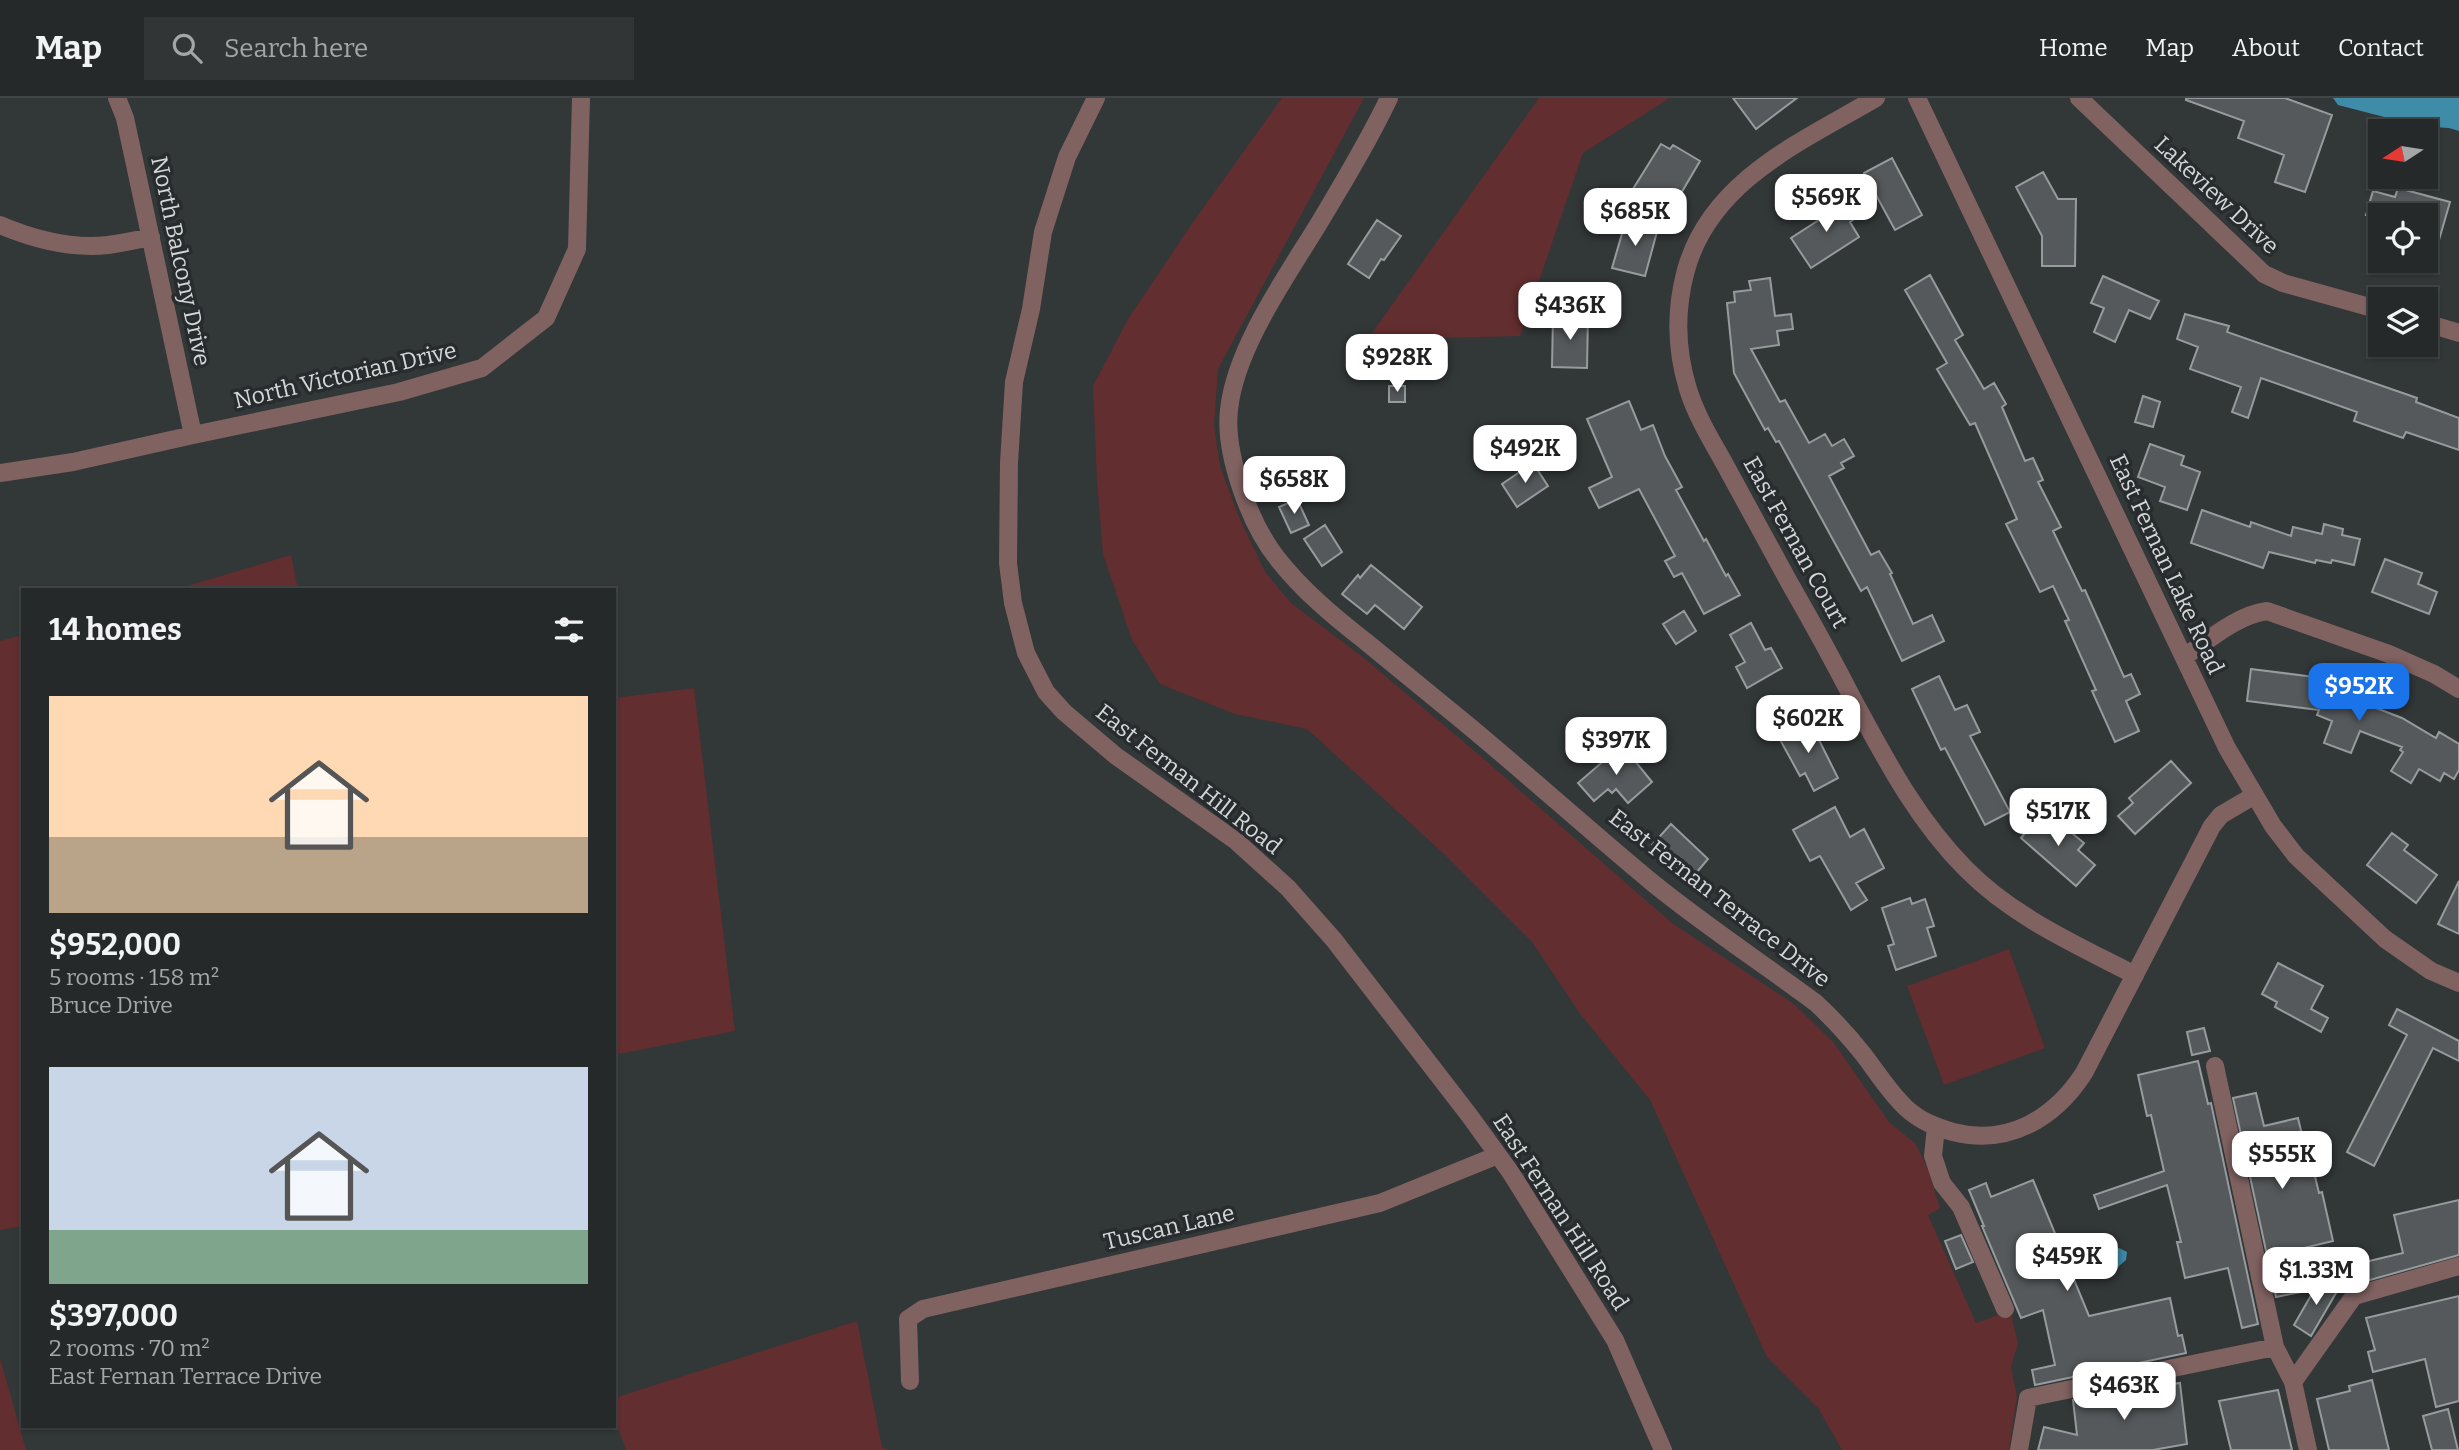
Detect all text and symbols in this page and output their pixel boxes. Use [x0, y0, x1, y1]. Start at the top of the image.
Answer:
search box [144, 17, 634, 80]
text: Map [35, 28, 102, 68]
icon: search [168, 29, 206, 67]
text: Search here [224, 33, 368, 64]
text: Home [2039, 34, 2108, 62]
text: Map [2146, 34, 2194, 62]
text: About [2232, 34, 2300, 62]
text: Contact [2338, 34, 2424, 62]
north arrow [2368, 119, 2438, 189]
map controls [2368, 119, 2438, 357]
street label: Lakeview Drive [2149, 130, 2285, 260]
street label: North Balcony Drive [145, 154, 217, 368]
pin: $569K [1777, 174, 1875, 234]
text: $569K [1791, 183, 1861, 211]
pin: $685K [1586, 188, 1684, 248]
text: $685K [1600, 197, 1670, 225]
button: locate [2368, 203, 2438, 273]
pin: $436K [1521, 282, 1619, 342]
button: layers [2368, 287, 2438, 357]
text: $436K [1534, 291, 1606, 319]
pin: $928K [1348, 334, 1446, 394]
street label: North Victorian Drive [231, 336, 459, 414]
text: $928K [1362, 343, 1432, 371]
pin: $492K [1476, 426, 1574, 485]
text: $492K [1489, 434, 1561, 462]
street label: East Fernan Lake Road [2104, 450, 2230, 679]
street label: East Fernan Court [1737, 452, 1855, 632]
pin: $658K [1245, 456, 1343, 516]
text: $658K [1259, 465, 1329, 493]
icon: filters [550, 611, 588, 649]
text: 14 homes [49, 612, 182, 648]
pin: $952K [2310, 664, 2408, 723]
text: $952K [2324, 672, 2394, 700]
pin: $602K [1759, 696, 1857, 755]
street label: East Fernan Hill Road [1091, 698, 1288, 860]
text: $602K [1772, 704, 1844, 732]
pin: $397K [1567, 718, 1665, 777]
text: $397K [1581, 726, 1651, 754]
icon: home [256, 742, 382, 868]
pin: $517K [2009, 788, 2107, 848]
text: $517K [2026, 797, 2090, 825]
street label: East Fernan Terrace Drive [1604, 803, 1836, 993]
text: $952,000 [49, 927, 181, 963]
text: 5 rooms · 158 m² [49, 963, 219, 991]
text: Bruce Drive [49, 991, 173, 1019]
street label: East Fernan Hill Road [1487, 1109, 1635, 1316]
icon: home [256, 1113, 382, 1239]
pin: $555K [2233, 1132, 2331, 1191]
text: $555K [2248, 1140, 2316, 1168]
street label: Tuscan Lane [1101, 1198, 1237, 1256]
pin: $459K [2018, 1234, 2116, 1293]
text: $459K [2032, 1242, 2102, 1270]
pin: $1.33M [2259, 1248, 2373, 1307]
text: $1.33M [2279, 1256, 2354, 1284]
text: $397,000 [49, 1298, 178, 1334]
text: 2 rooms · 70 m² [49, 1334, 210, 1362]
text: East Fernan Terrace Drive [49, 1362, 322, 1390]
pin: $463K [2075, 1362, 2173, 1422]
text: $463K [2089, 1371, 2159, 1399]

